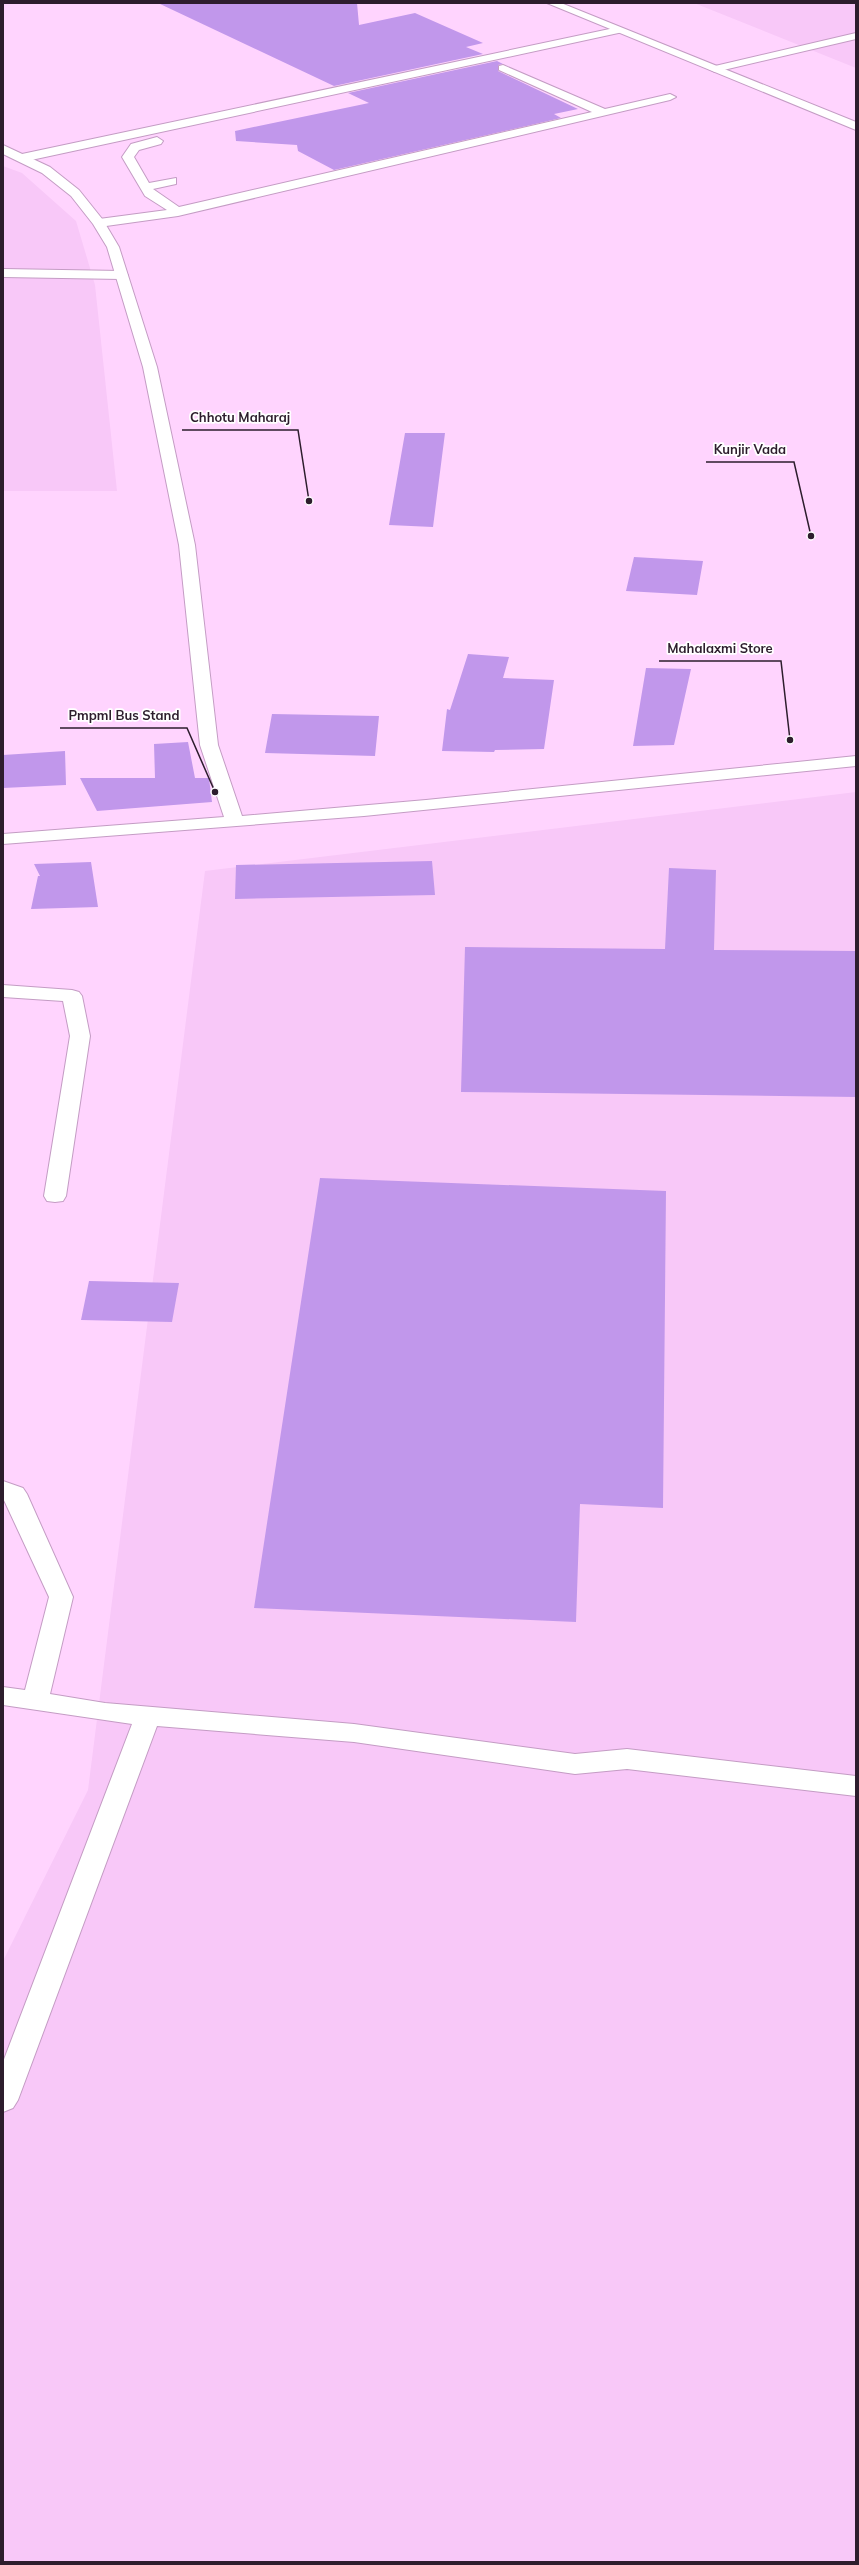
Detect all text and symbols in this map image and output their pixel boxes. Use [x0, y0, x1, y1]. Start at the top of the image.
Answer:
callout: Chhotu Maharaj [182, 405, 298, 430]
text: Chhotu Maharaj [190, 409, 290, 425]
callout: Kunjir Vada [706, 437, 794, 462]
text: Kunjir Vada [714, 441, 786, 457]
callout: Mahalaxmi Store [659, 636, 781, 661]
text: Mahalaxmi Store [667, 640, 773, 656]
callout: Pmpml Bus Stand [60, 703, 187, 728]
text: Pmpml Bus Stand [69, 707, 179, 723]

